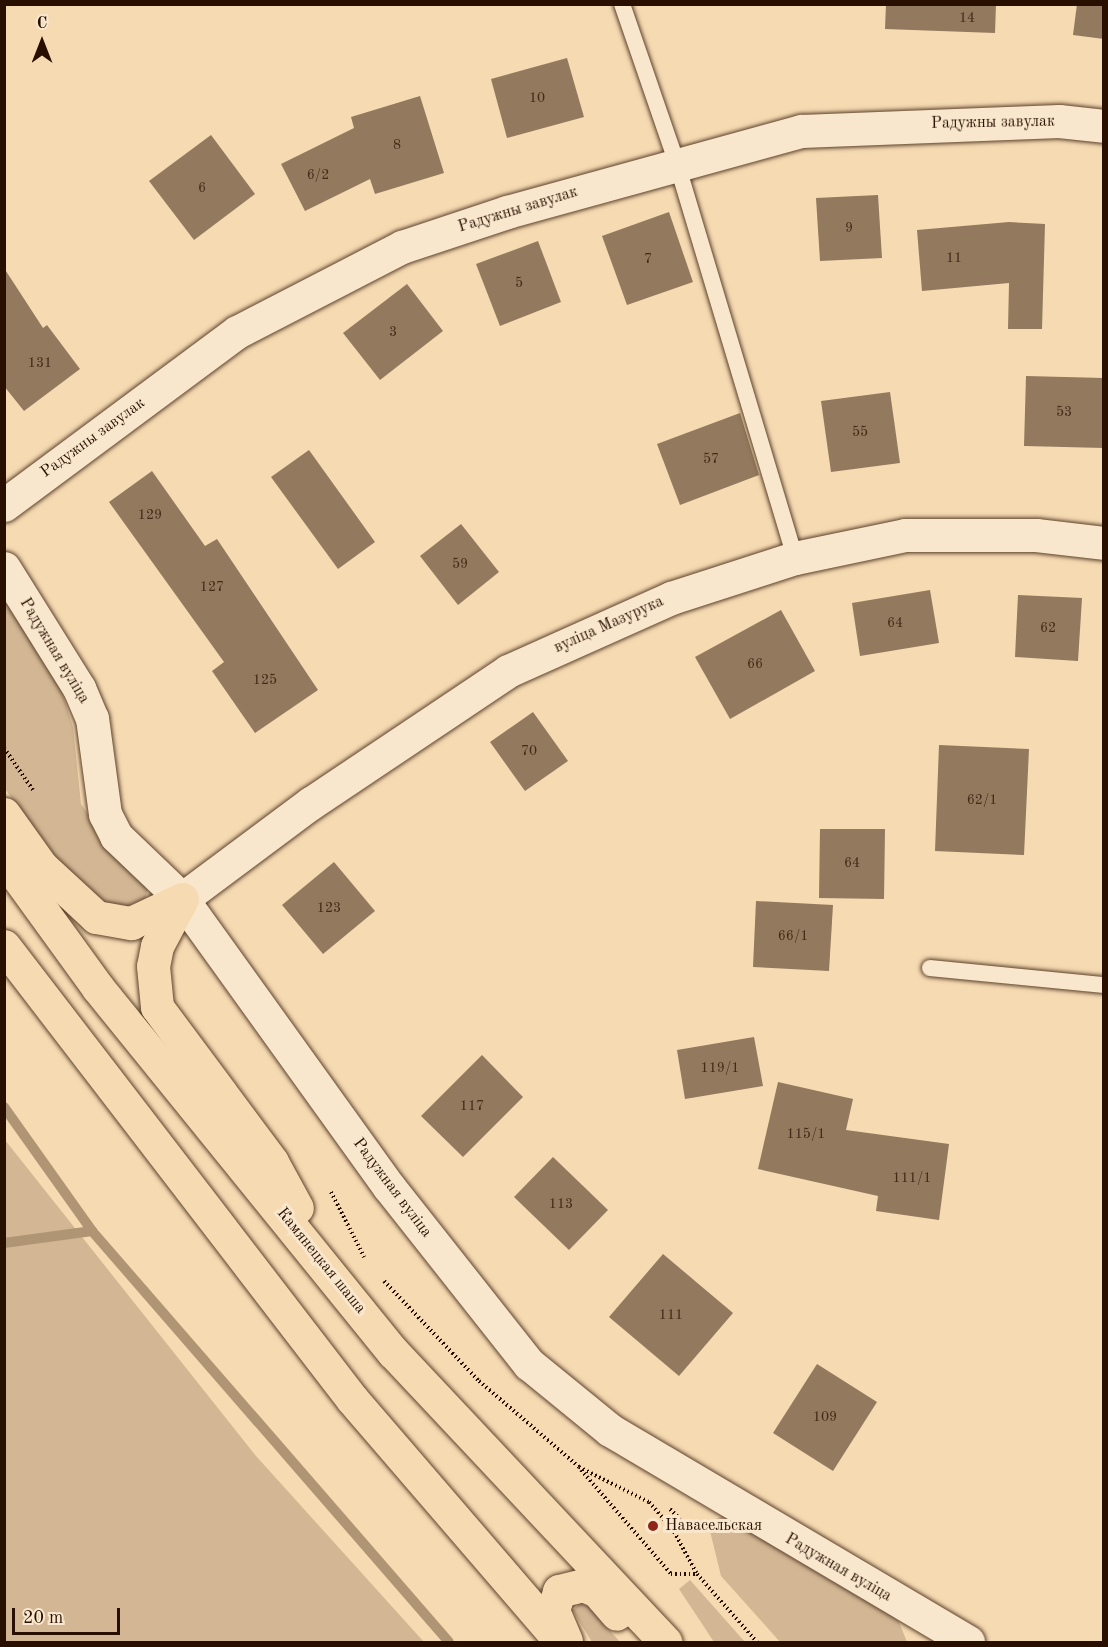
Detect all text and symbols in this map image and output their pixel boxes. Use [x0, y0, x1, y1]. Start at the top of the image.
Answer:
house number: 14 [959, 10, 975, 26]
north arrow [12, 12, 72, 72]
text: С [37, 16, 47, 32]
house number: 10 [529, 90, 545, 106]
street label: Радужны завулак [931, 112, 1055, 134]
house number: 8 [393, 137, 401, 153]
house number: 6/2 [307, 167, 329, 183]
house number: 6 [198, 180, 206, 196]
street label: Радужны завулак [456, 183, 580, 237]
house number: 9 [845, 220, 853, 236]
house number: 11 [946, 250, 962, 266]
house number: 7 [644, 251, 652, 267]
house number: 5 [515, 275, 523, 291]
house number: 3 [389, 324, 397, 340]
house number: 131 [28, 355, 52, 371]
street label: Радужны завулак [37, 394, 149, 482]
house number: 53 [1056, 404, 1072, 420]
house number: 55 [852, 424, 868, 440]
house number: 57 [703, 451, 719, 467]
house number: 129 [138, 507, 162, 523]
house number: 59 [452, 556, 468, 572]
house number: 127 [200, 579, 224, 595]
street label: вуліца Мазурука [551, 592, 667, 658]
street label: Радужная вуліца [15, 595, 93, 707]
house number: 64 [887, 615, 903, 631]
house number: 62 [1040, 620, 1056, 636]
house number: 66 [747, 656, 763, 672]
house number: 125 [253, 672, 277, 688]
house number: 70 [521, 743, 537, 759]
house number: 62/1 [967, 792, 997, 808]
house number: 64 [844, 855, 860, 871]
house number: 123 [317, 900, 341, 916]
house number: 66/1 [778, 928, 808, 944]
house number: 119/1 [701, 1060, 739, 1076]
house number: 117 [460, 1098, 484, 1114]
house number: 115/1 [787, 1126, 825, 1142]
street label: Радужная вуліца [348, 1134, 436, 1242]
house number: 111/1 [893, 1170, 931, 1186]
house number: 113 [549, 1196, 573, 1212]
street label: Камянецкая шаша [272, 1204, 370, 1318]
house number: 111 [659, 1307, 683, 1323]
house number: 109 [813, 1409, 837, 1425]
place label: Навасельская [665, 1516, 762, 1536]
marker: Навасельская [646, 1519, 660, 1533]
street label: Радужная вуліца [781, 1530, 895, 1606]
scale bar [15, 1596, 123, 1634]
text: 20 m [23, 1609, 63, 1627]

